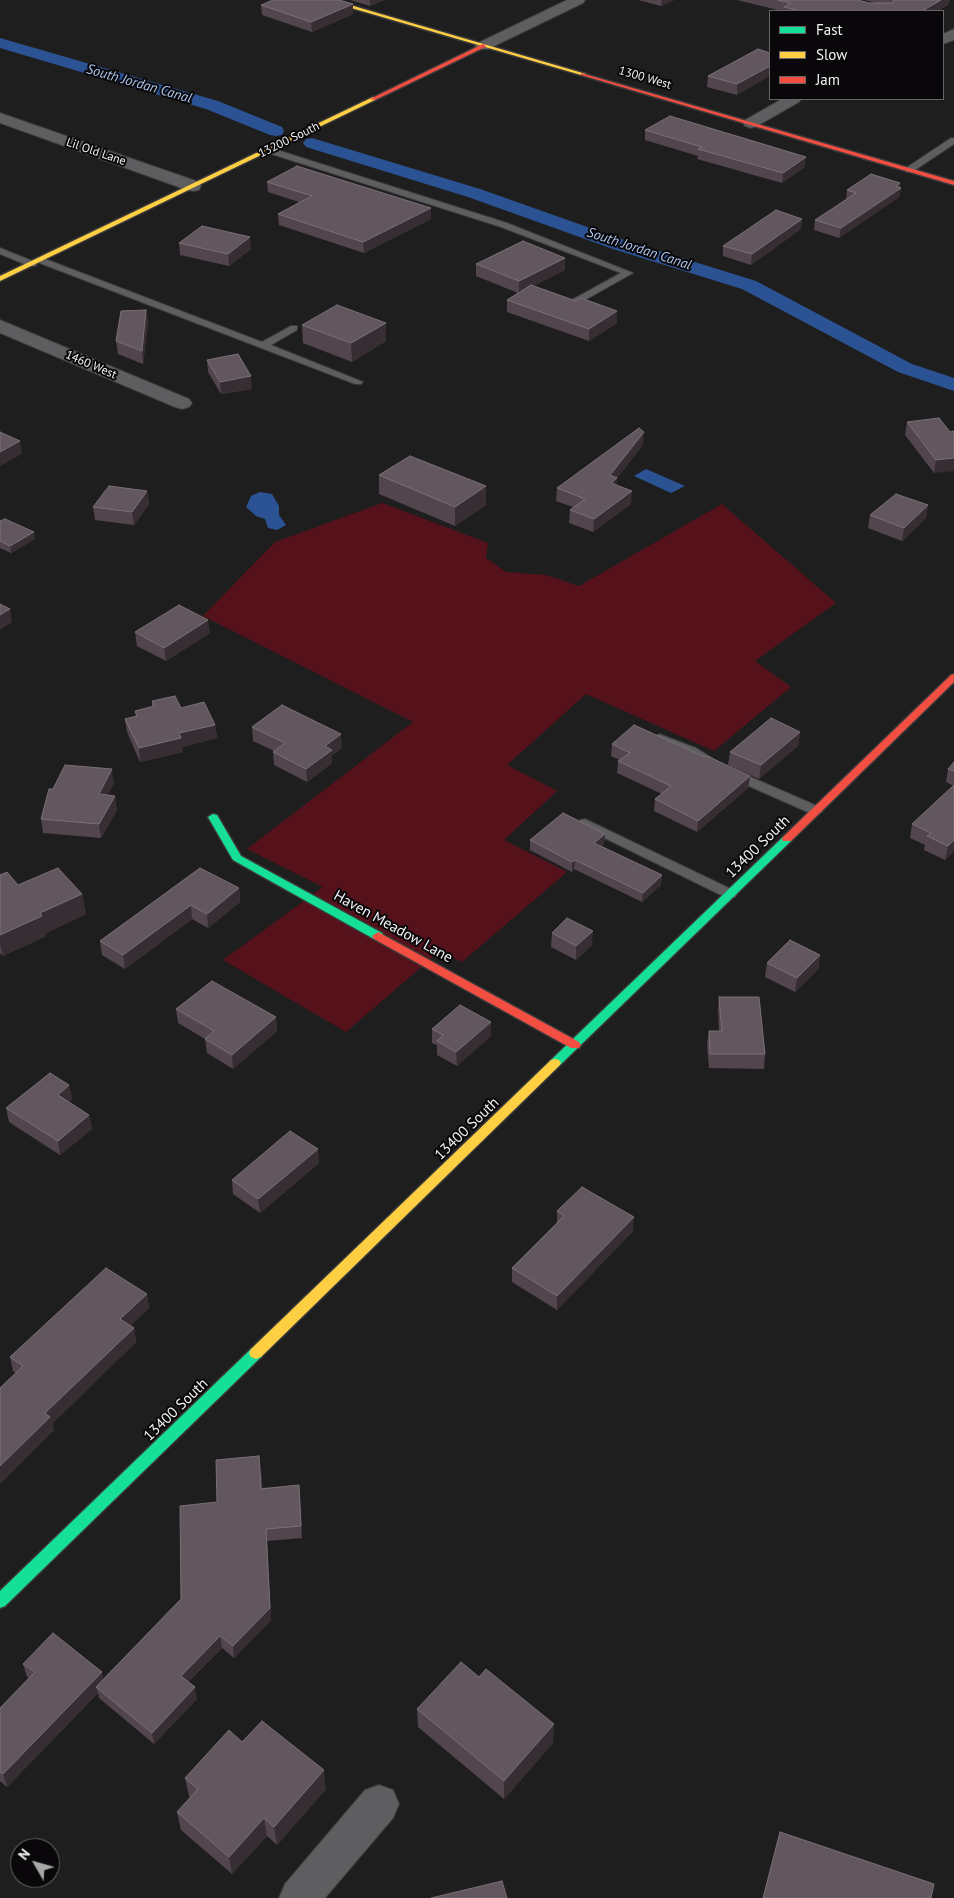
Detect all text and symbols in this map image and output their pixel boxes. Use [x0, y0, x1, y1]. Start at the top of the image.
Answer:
legend [769, 10, 944, 100]
text: Fast [816, 20, 843, 39]
text: Slow [816, 45, 847, 64]
water label: South Jordan Canal [84, 61, 194, 107]
street label: 1300 West [617, 64, 673, 92]
text: Jam [816, 70, 840, 89]
street label: 13200 South [256, 119, 322, 161]
street label: Lil Old Lane [64, 135, 128, 169]
water label: South Jordan Canal [585, 224, 693, 274]
street label: 1460 West [63, 348, 119, 382]
street label: 13400 South [722, 812, 794, 882]
street label: Haven Meadow Lane [330, 887, 456, 967]
street label: 13400 South [431, 1094, 503, 1164]
street label: 13400 South [140, 1375, 212, 1445]
north arrow [10, 1838, 60, 1888]
text: N [14, 1845, 34, 1864]

